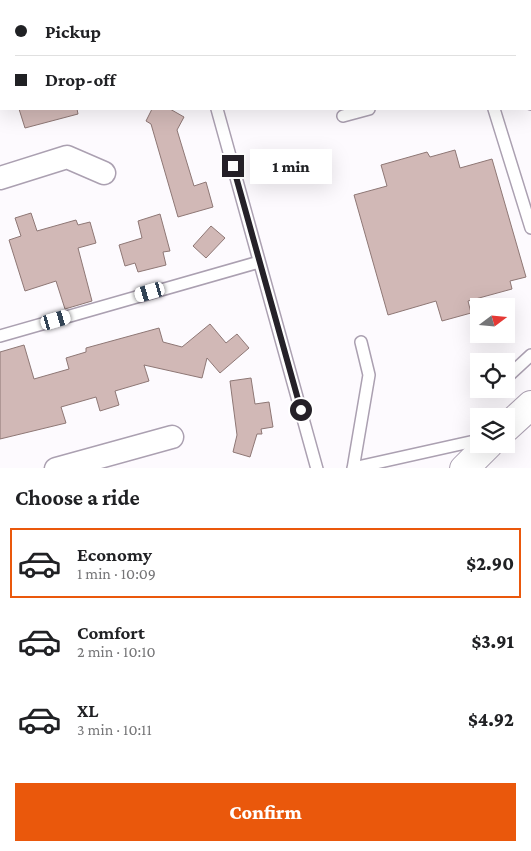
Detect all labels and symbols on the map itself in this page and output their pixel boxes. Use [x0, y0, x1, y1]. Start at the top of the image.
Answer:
callout: 1 min [250, 148, 333, 184]
route end [222, 155, 244, 177]
car [133, 281, 166, 303]
north arrow [470, 298, 515, 342]
car [39, 309, 72, 331]
route start [290, 399, 312, 421]

